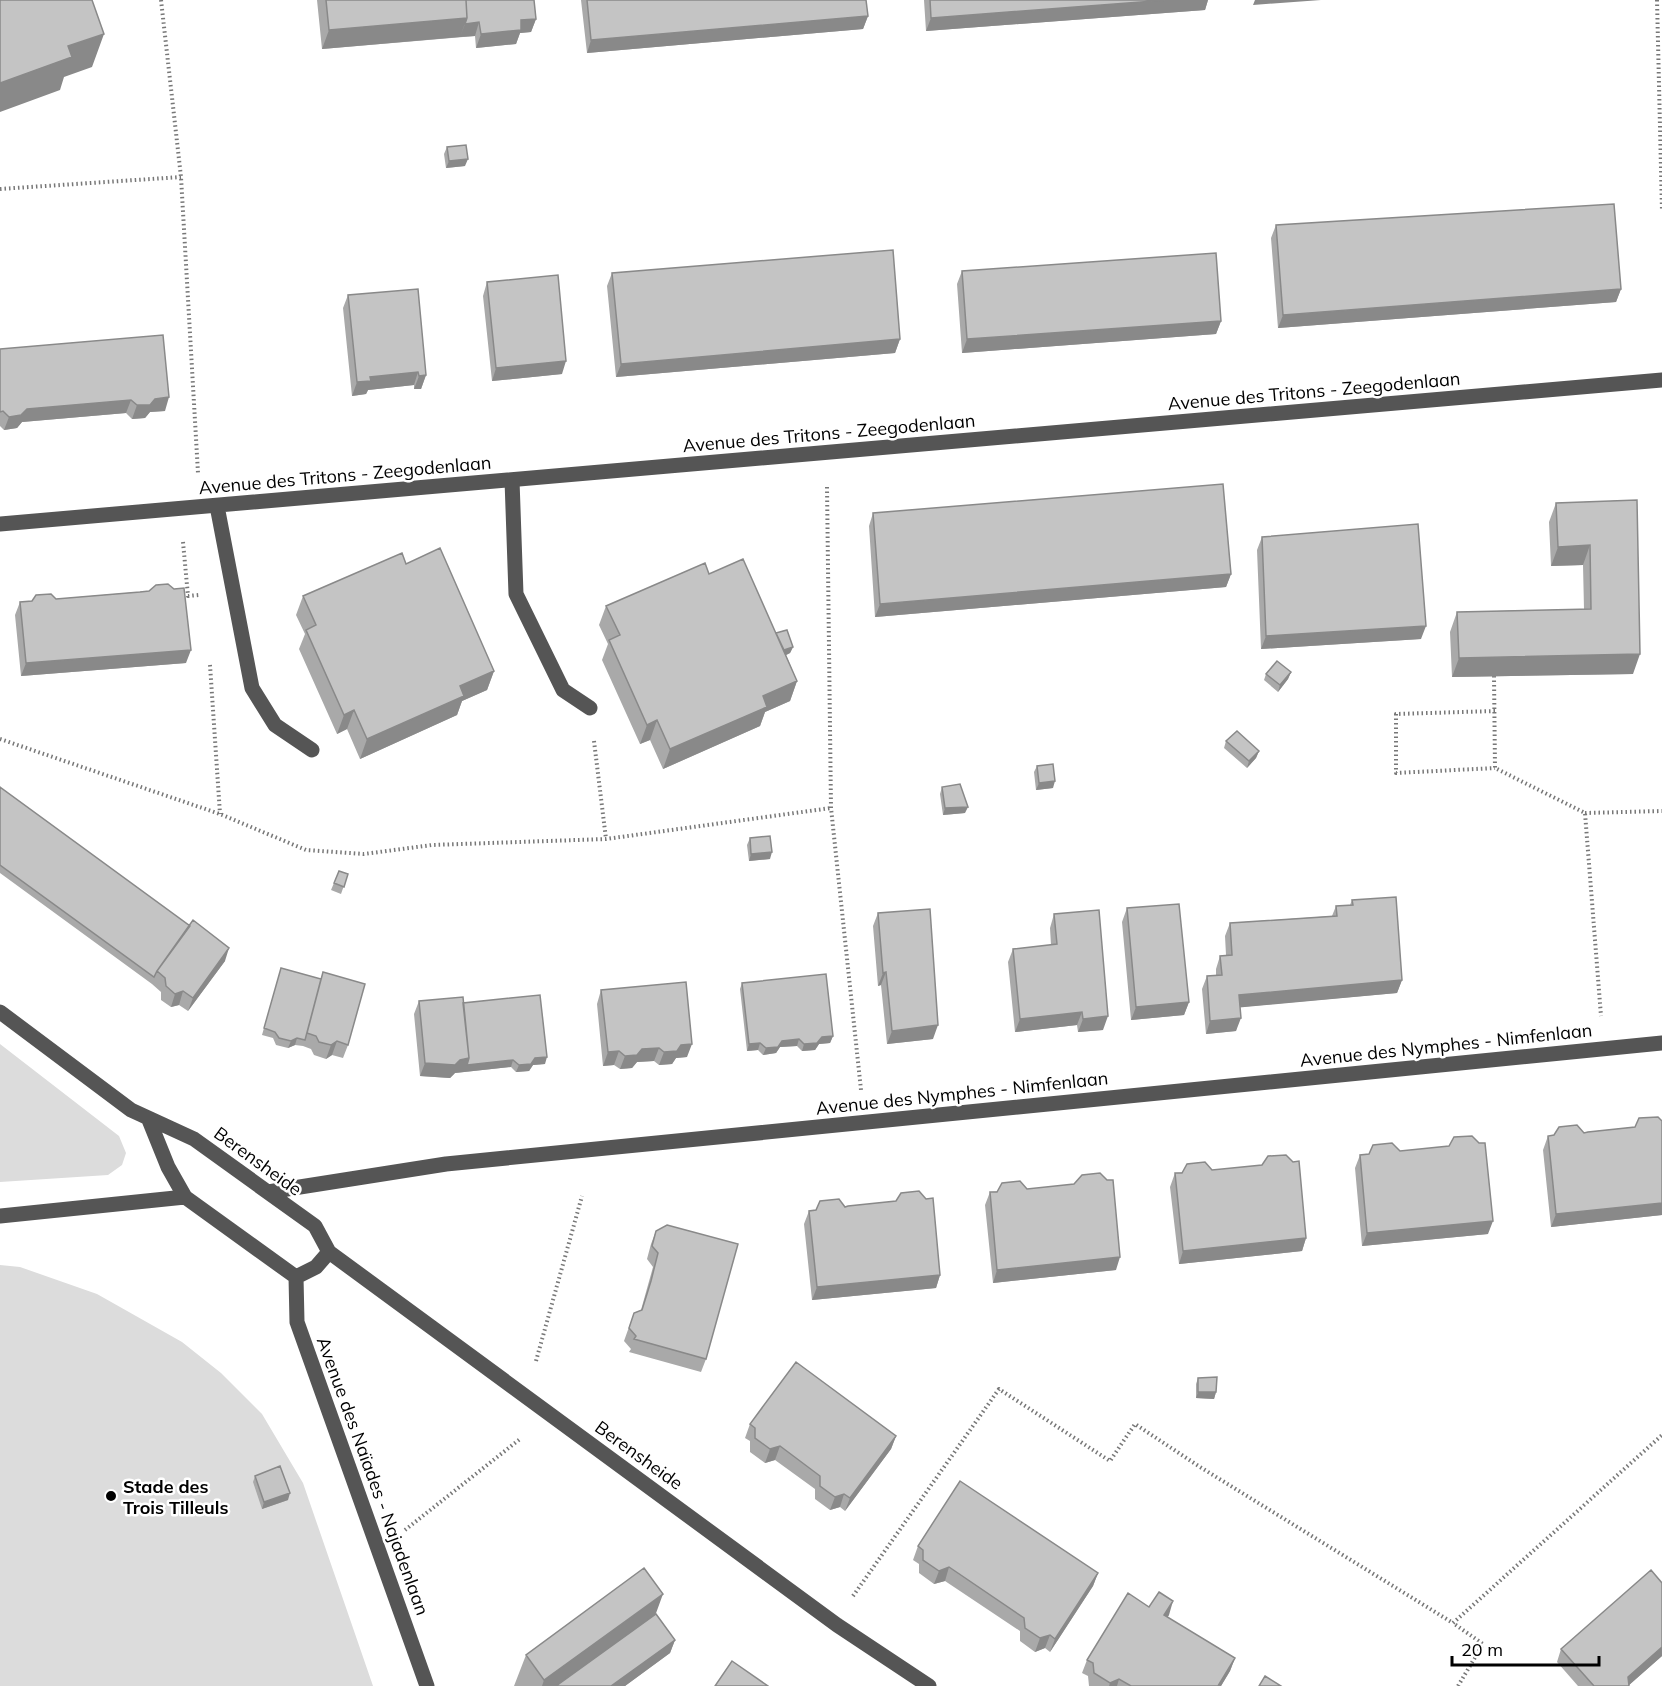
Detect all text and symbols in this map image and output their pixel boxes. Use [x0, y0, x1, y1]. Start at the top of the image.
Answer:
street label: Avenue des Tritons - Zeegodenlaan [1167, 367, 1461, 415]
street label: Avenue des Tritons - Zeegodenlaan [682, 409, 976, 457]
street label: Avenue des Tritons - Zeegodenlaan [198, 451, 492, 499]
street label: Avenue des Nymphes - Nimfenlaan [1299, 1018, 1593, 1072]
street label: Avenue des Nymphes - Nimfenlaan [815, 1066, 1109, 1120]
street label: Berensheide [210, 1121, 306, 1201]
street label: Avenue des Naïades - Najadenlaan [312, 1334, 434, 1618]
street label: Berensheide [591, 1415, 687, 1495]
place label: Stade des Trois Tilleuls [123, 1475, 229, 1519]
marker: Stade des Trois Tilleuls [104, 1489, 118, 1503]
scale bar [1452, 1629, 1599, 1667]
text: 20 m [1461, 1638, 1503, 1661]

